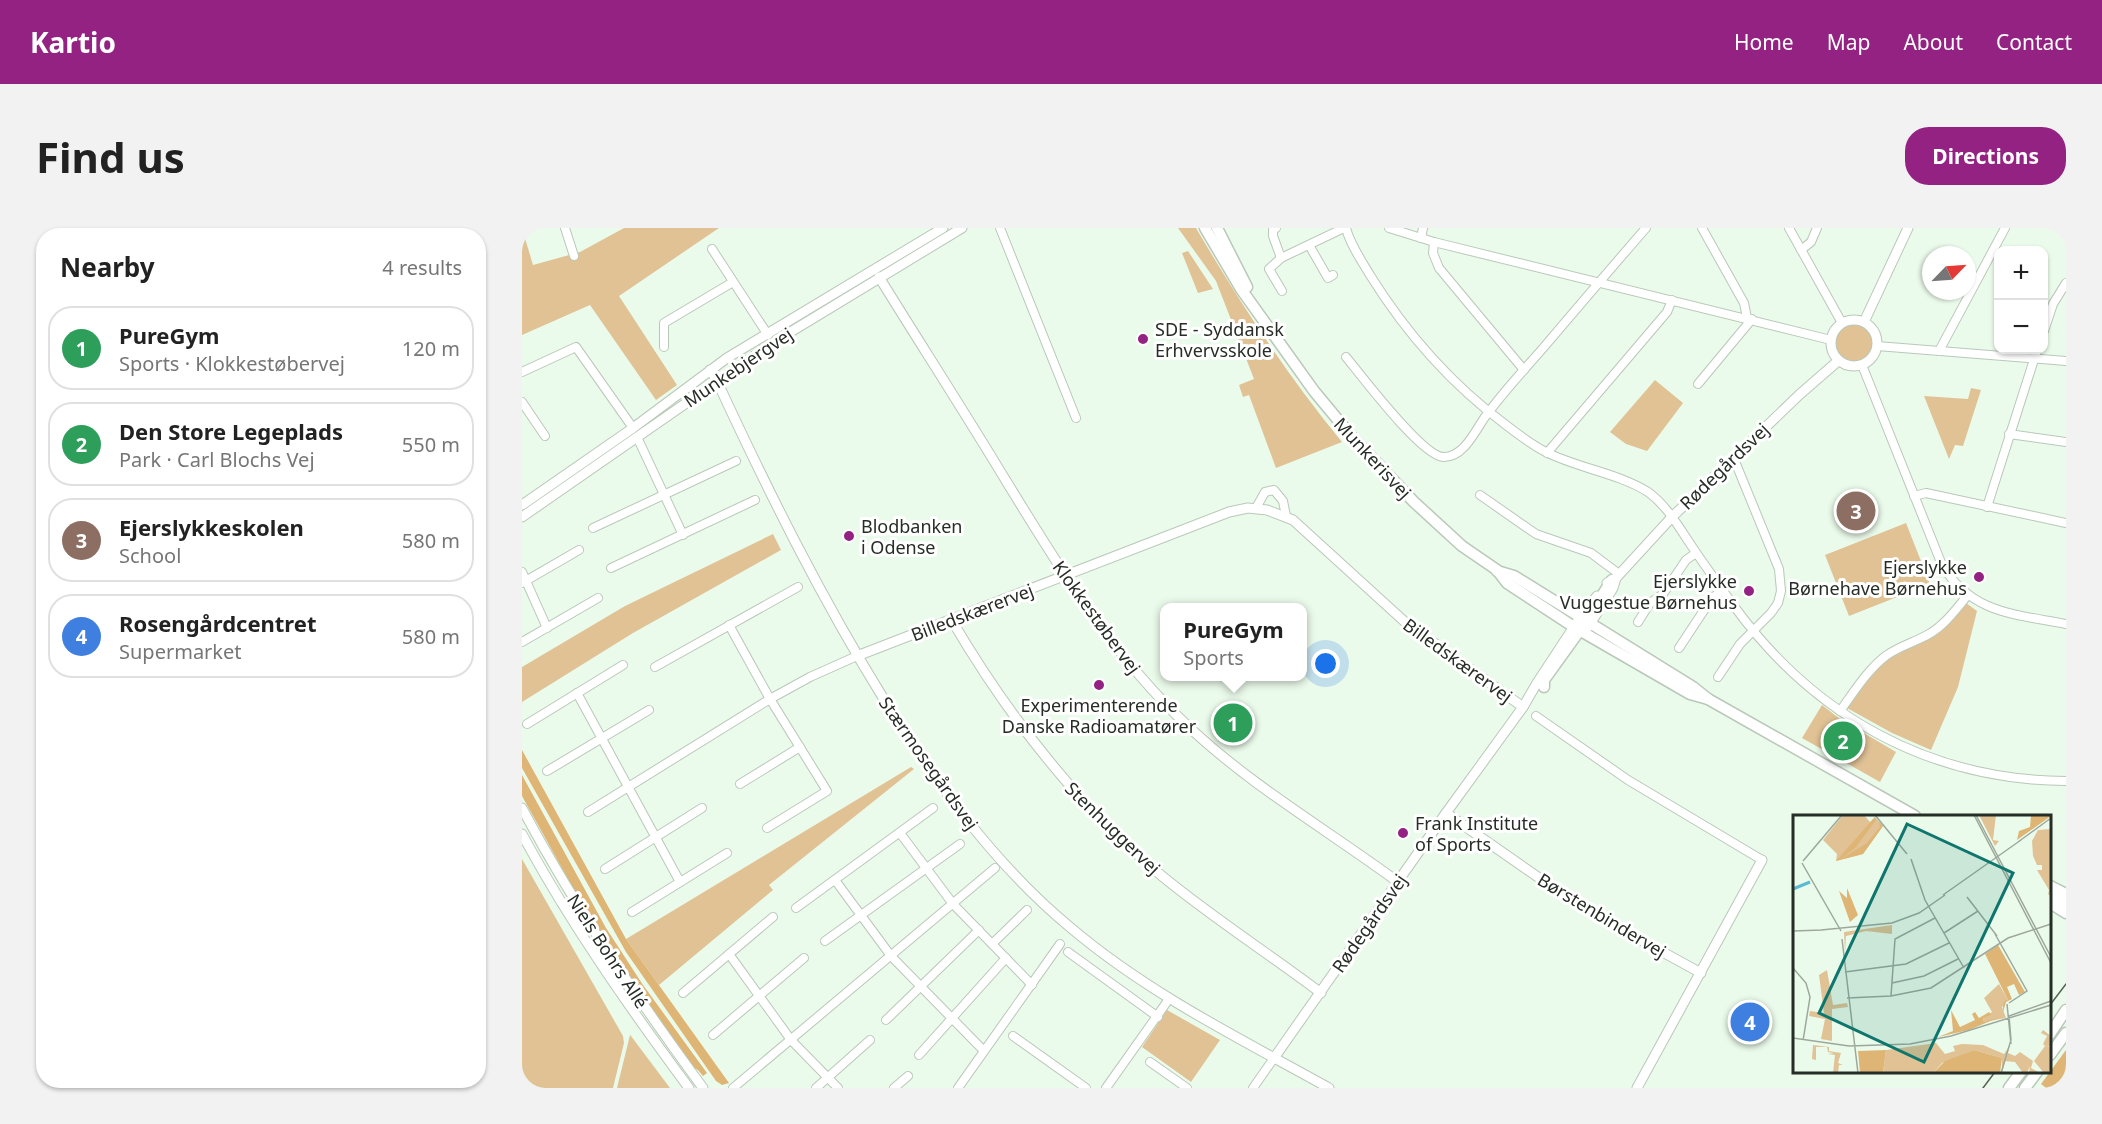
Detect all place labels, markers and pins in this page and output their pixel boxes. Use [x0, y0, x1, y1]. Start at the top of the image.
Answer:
place label: SDE - Syddansk Erhvervsskole [1155, 317, 1284, 362]
marker: SDE - Syddansk Erhvervsskole [1136, 332, 1150, 346]
pin: 3 [1836, 488, 1876, 534]
place label: Blodbanken i Odense [861, 514, 962, 559]
marker: Blodbanken i Odense [842, 529, 856, 543]
place label: Ejerslykke Børnehave Børnehus [1788, 555, 1967, 600]
place label: Ejerslykke Vuggestue Børnehus [1560, 569, 1737, 614]
marker: Ejerslykke Børnehave Børnehus [1972, 570, 1986, 584]
marker: Ejerslykke Vuggestue Børnehus [1742, 584, 1756, 598]
marker: Experimenterende Danske Radioamatører [1092, 678, 1106, 692]
place label: Experimenterende Danske Radioamatører [1002, 693, 1197, 738]
pin: 1 [1214, 700, 1252, 746]
pin: 2 [1824, 718, 1862, 764]
place label: Frank Institute of Sports [1415, 811, 1538, 856]
marker: Frank Institute of Sports [1396, 826, 1410, 840]
pin: 4 [1730, 1000, 1770, 1044]

